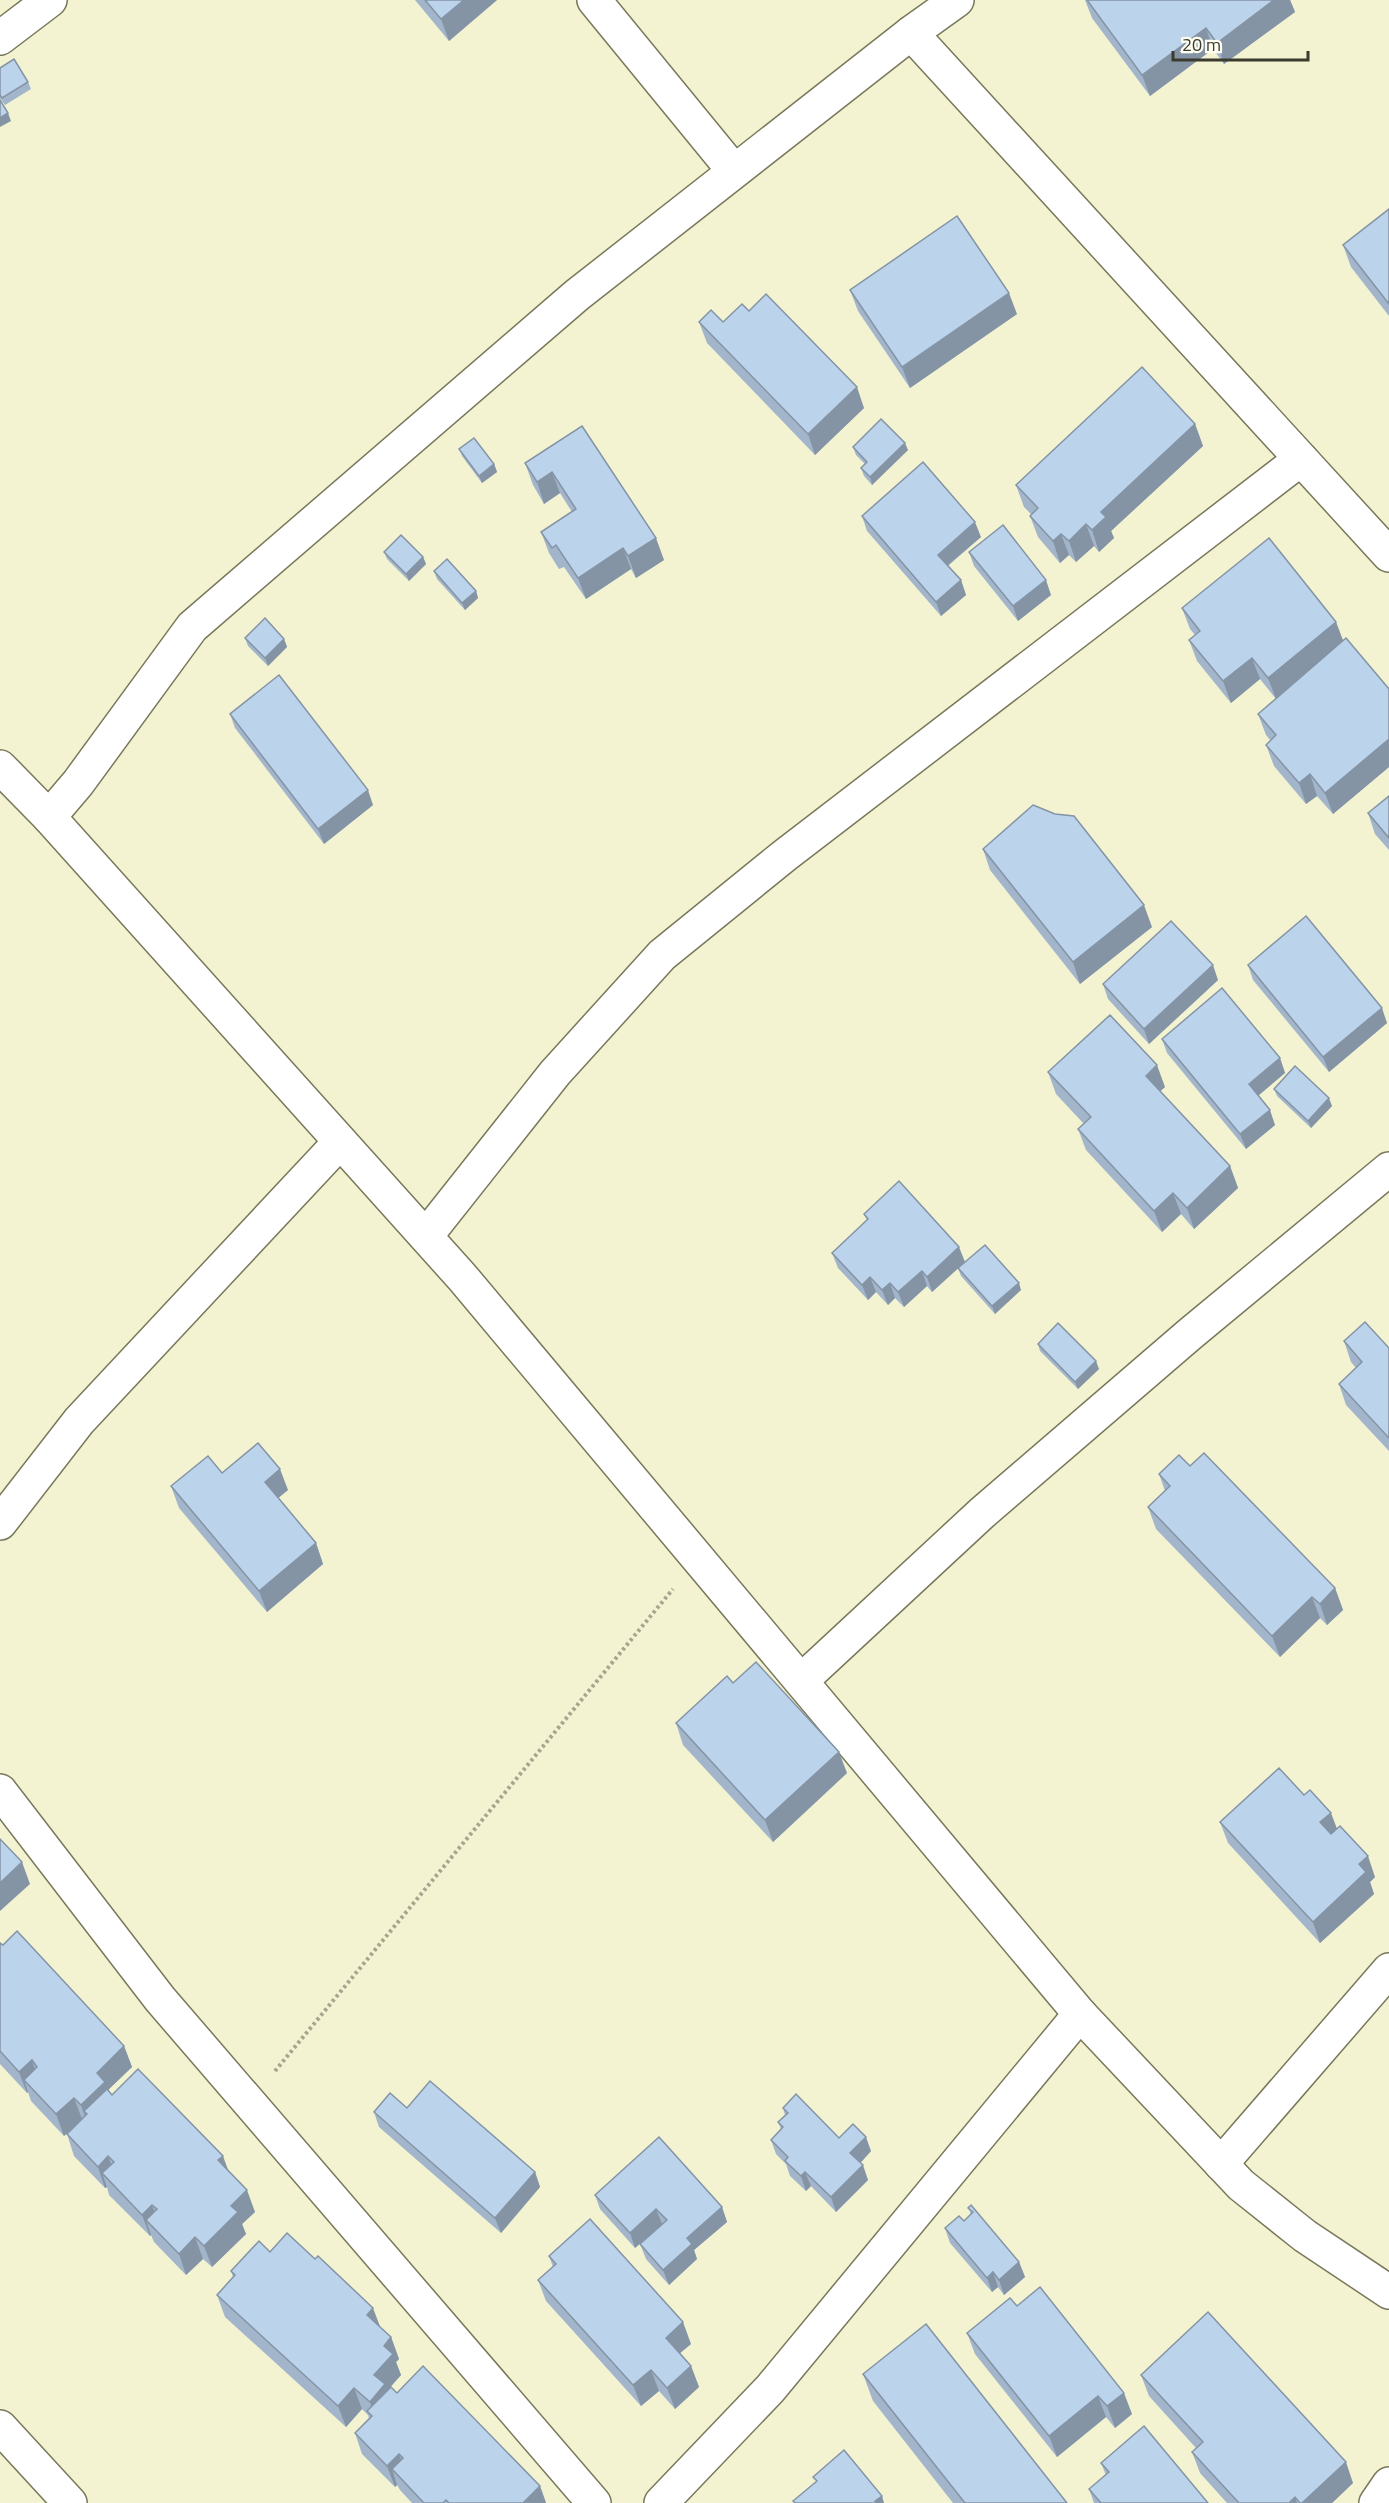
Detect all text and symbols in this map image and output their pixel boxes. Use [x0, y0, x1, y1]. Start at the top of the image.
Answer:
scale bar [1173, 24, 1308, 62]
text: 20 m [1182, 31, 1221, 58]

